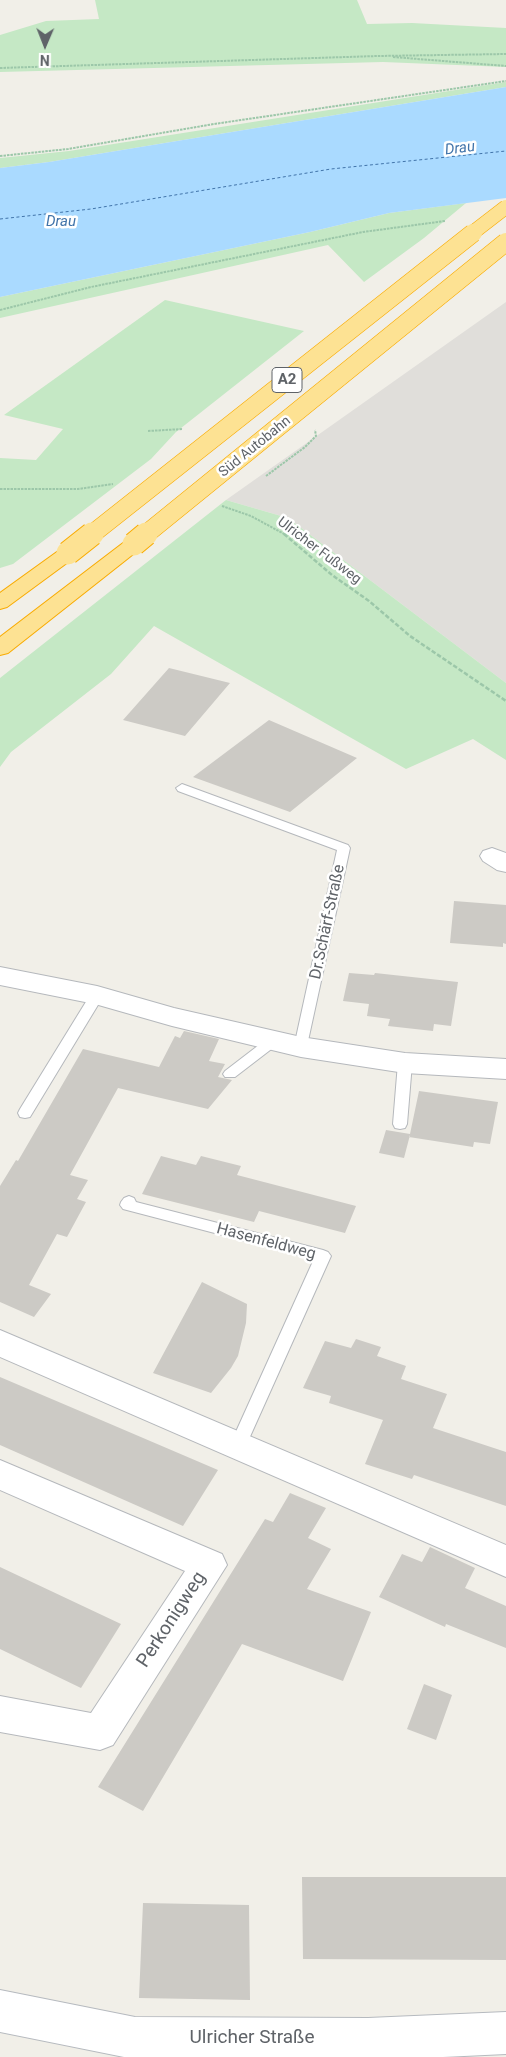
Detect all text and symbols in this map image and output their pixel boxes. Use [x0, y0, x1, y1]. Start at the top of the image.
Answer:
north arrow [20, 20, 70, 70]
text: N [40, 52, 50, 68]
water label: Drau [444, 138, 476, 160]
water label: Drau [46, 213, 76, 231]
road number: A2 [272, 368, 302, 392]
street label: Süd Autobahn [216, 413, 294, 481]
street label: Ulricher Fußweg [274, 514, 364, 588]
street label: Dr.Schärf-Straße [306, 863, 350, 981]
street label: Hasenfeldweg [214, 1220, 318, 1264]
street label: Perkonigweg [133, 1568, 211, 1672]
street label: Ulricher Straße [190, 2027, 314, 2049]

